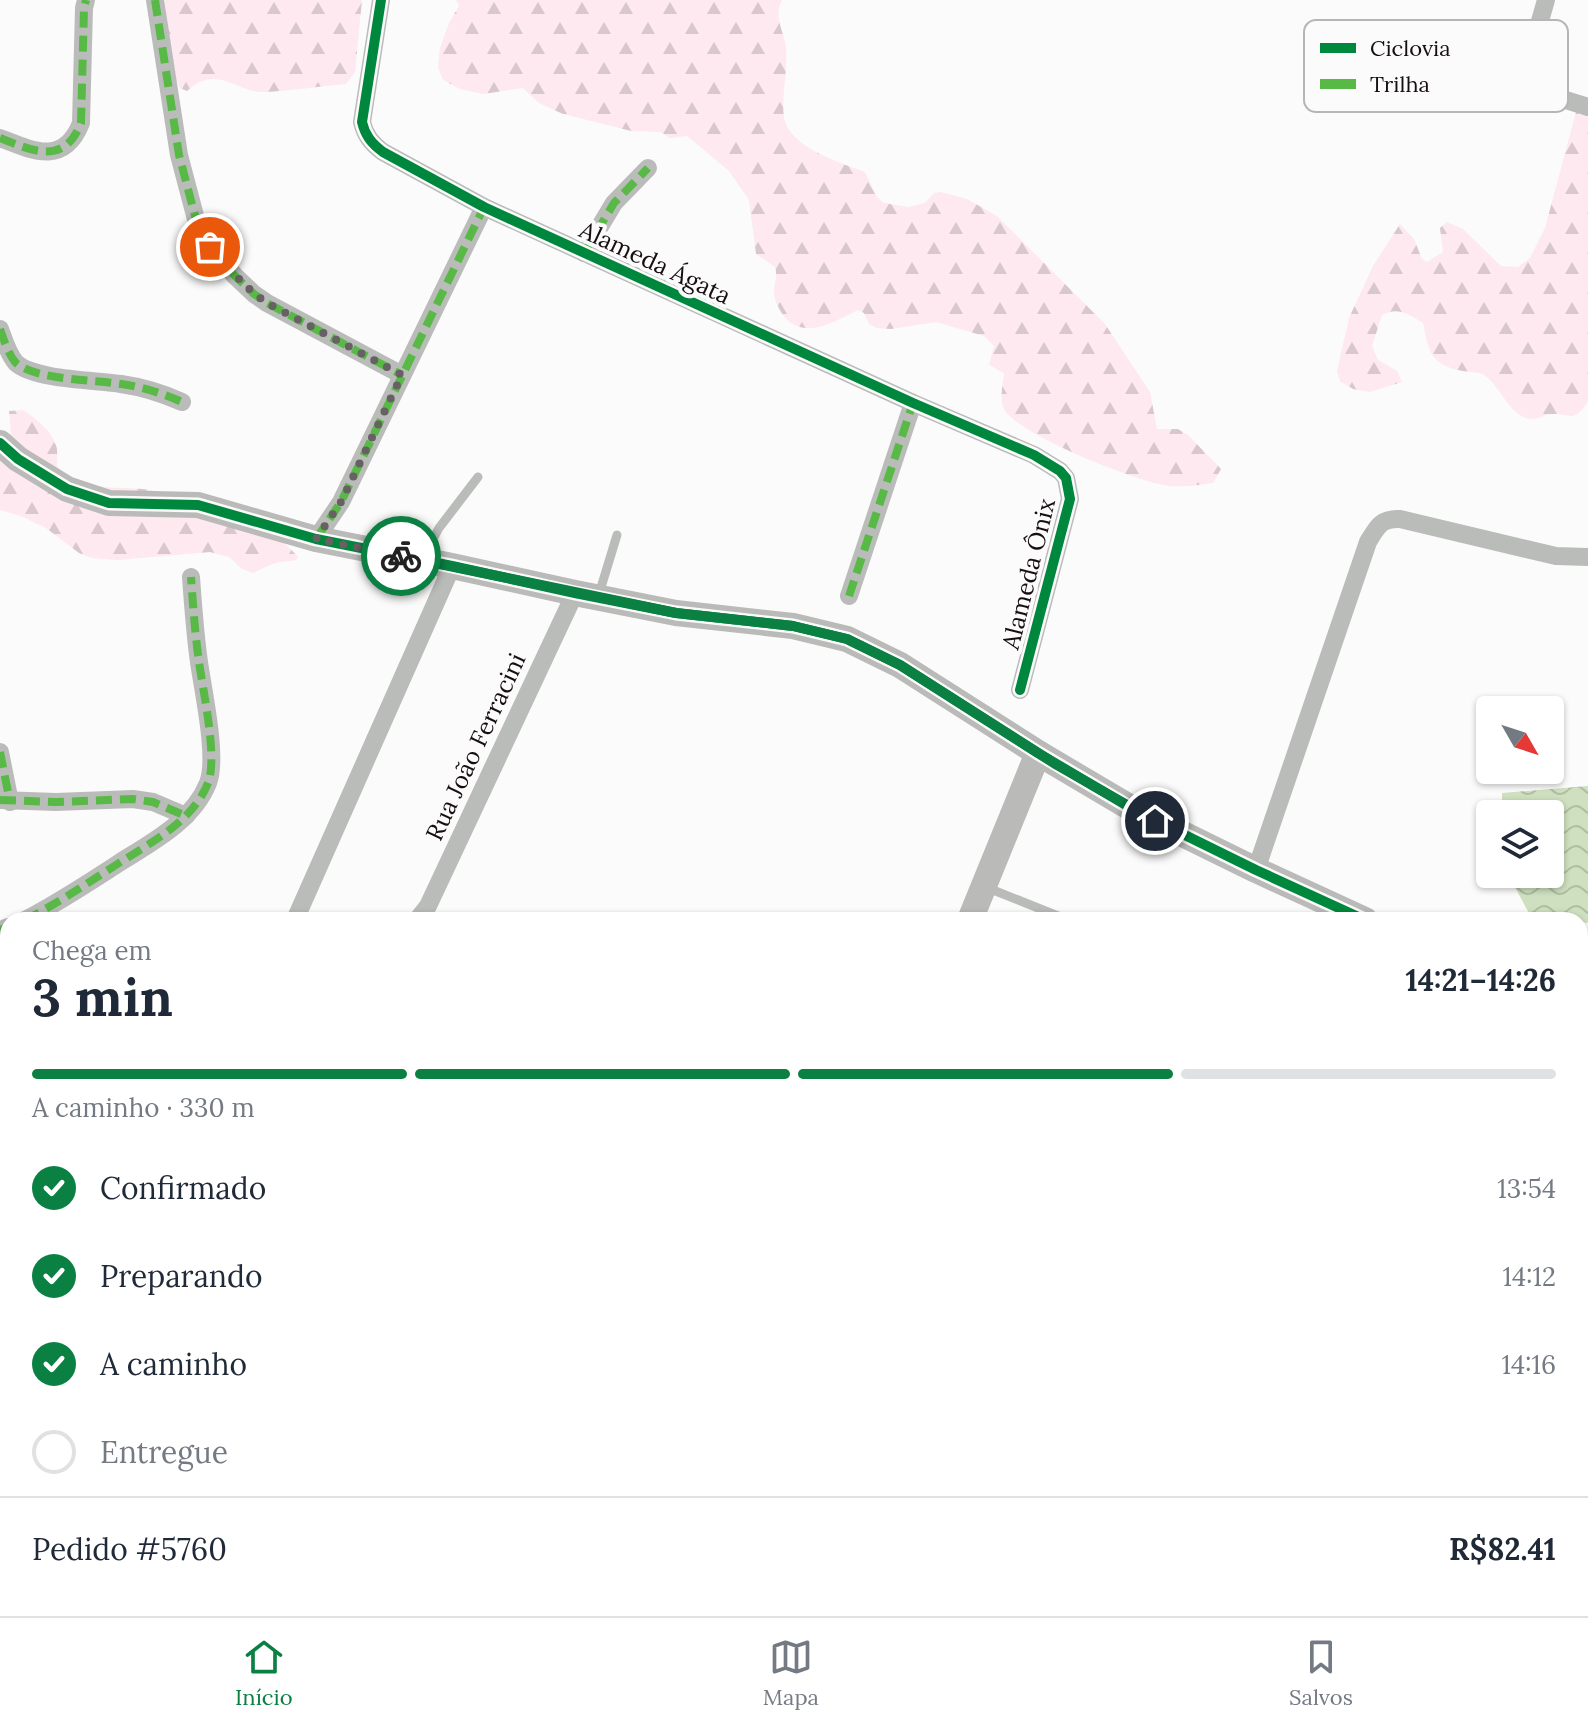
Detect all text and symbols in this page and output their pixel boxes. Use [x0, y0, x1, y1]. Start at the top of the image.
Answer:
legend [1304, 20, 1568, 112]
text: Ciclovia [1370, 34, 1451, 62]
text: Trilha [1370, 70, 1430, 98]
pin [176, 213, 244, 281]
street label: Alameda Ágata [574, 214, 736, 311]
icon: bag [188, 225, 232, 269]
street label: Alameda Ônix [995, 495, 1062, 654]
courier [361, 516, 441, 596]
icon: bike [379, 534, 423, 578]
street label: Rua João Ferracini [419, 648, 533, 845]
north arrow [1476, 696, 1564, 784]
map controls [1476, 696, 1564, 888]
pin [1121, 787, 1189, 855]
icon: home [1133, 799, 1177, 843]
button: layers [1476, 800, 1564, 888]
text: Chega em [32, 934, 152, 967]
text: 14:21–14:26 [1406, 961, 1556, 999]
text: 3 min [32, 964, 173, 1030]
text: A caminho · 330 m [32, 1091, 255, 1124]
icon: check [32, 1166, 76, 1210]
text: Confirmado [100, 1169, 266, 1207]
text: 13:54 [1497, 1172, 1556, 1205]
icon: check [32, 1254, 76, 1298]
text: Preparando [100, 1257, 263, 1295]
text: 14:12 [1503, 1260, 1556, 1293]
icon: check [32, 1342, 76, 1386]
text: A caminho [100, 1345, 247, 1383]
text: 14:16 [1501, 1348, 1556, 1381]
text: Entregue [100, 1433, 228, 1471]
text: Pedido #5760 [32, 1530, 227, 1568]
text: R$82.41 [1449, 1530, 1556, 1568]
tab: Início [235, 1635, 293, 1711]
tab: Mapa [763, 1635, 819, 1711]
tab: Salvos [1289, 1635, 1353, 1711]

